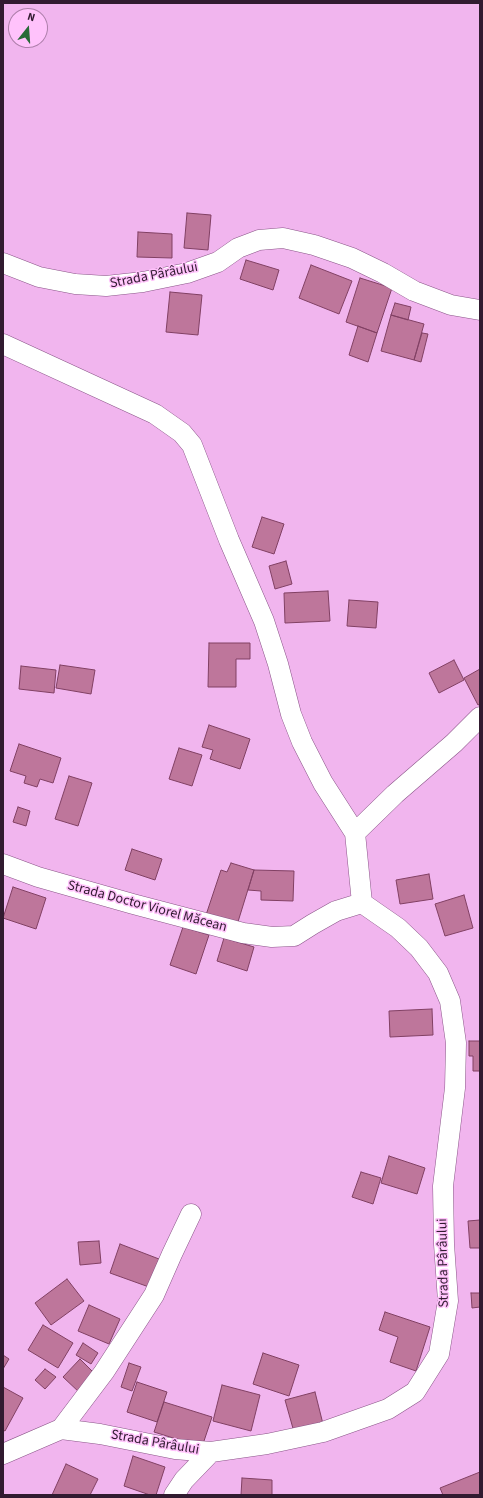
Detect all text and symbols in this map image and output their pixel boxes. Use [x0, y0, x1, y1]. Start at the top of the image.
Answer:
north arrow [8, 8, 48, 48]
text: N [26, 9, 37, 25]
street label: Strada Pârâului [109, 259, 199, 293]
street label: Strada Doctor Viorel Măcean [65, 878, 229, 936]
street label: Strada Pârâului [435, 1218, 453, 1308]
street label: Strada Pârâului [110, 1427, 200, 1459]

